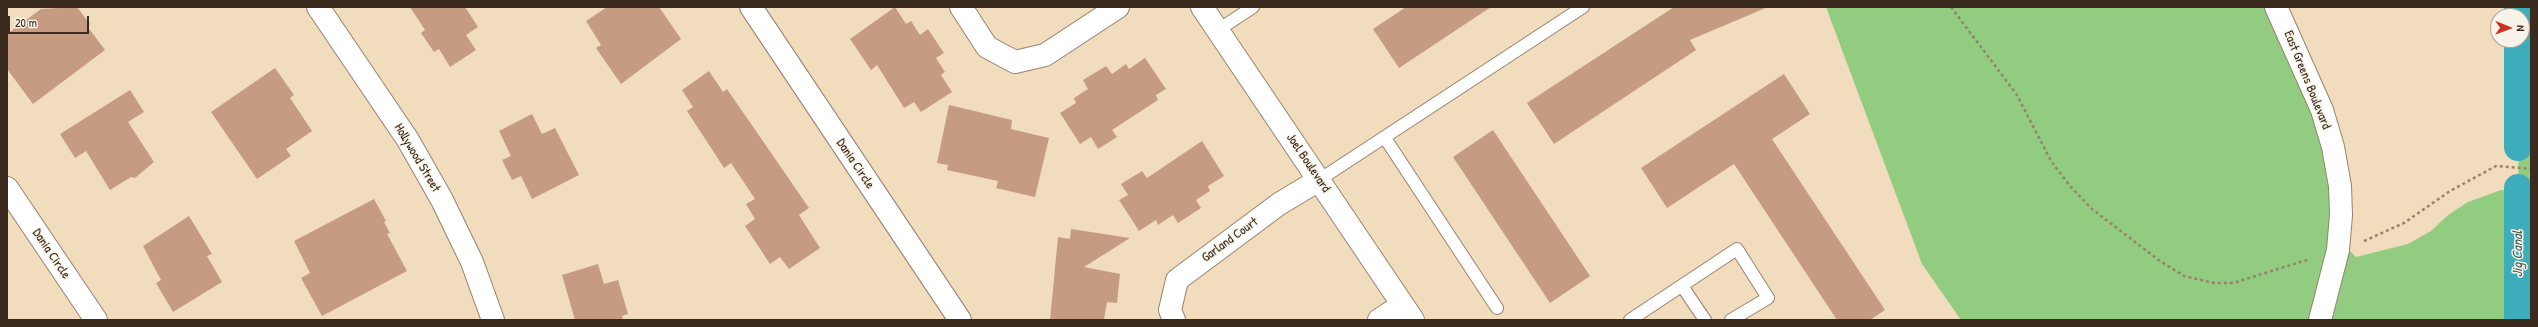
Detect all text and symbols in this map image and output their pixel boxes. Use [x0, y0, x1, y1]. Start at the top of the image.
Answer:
scale bar [10, 8, 91, 34]
north arrow [2490, 8, 2530, 48]
text: 20 m [15, 14, 37, 31]
text: N [2514, 25, 2528, 31]
street label: East Greens Boulevard [2280, 28, 2334, 132]
street label: Hollywood Street [390, 121, 444, 195]
street label: Joel Boulevard [1283, 131, 1333, 195]
street label: Dania Circle [833, 136, 877, 192]
street label: Garland Court [1199, 214, 1261, 266]
street label: Dania Circle [29, 226, 73, 282]
water label: Jig Canal [2510, 231, 2526, 277]

